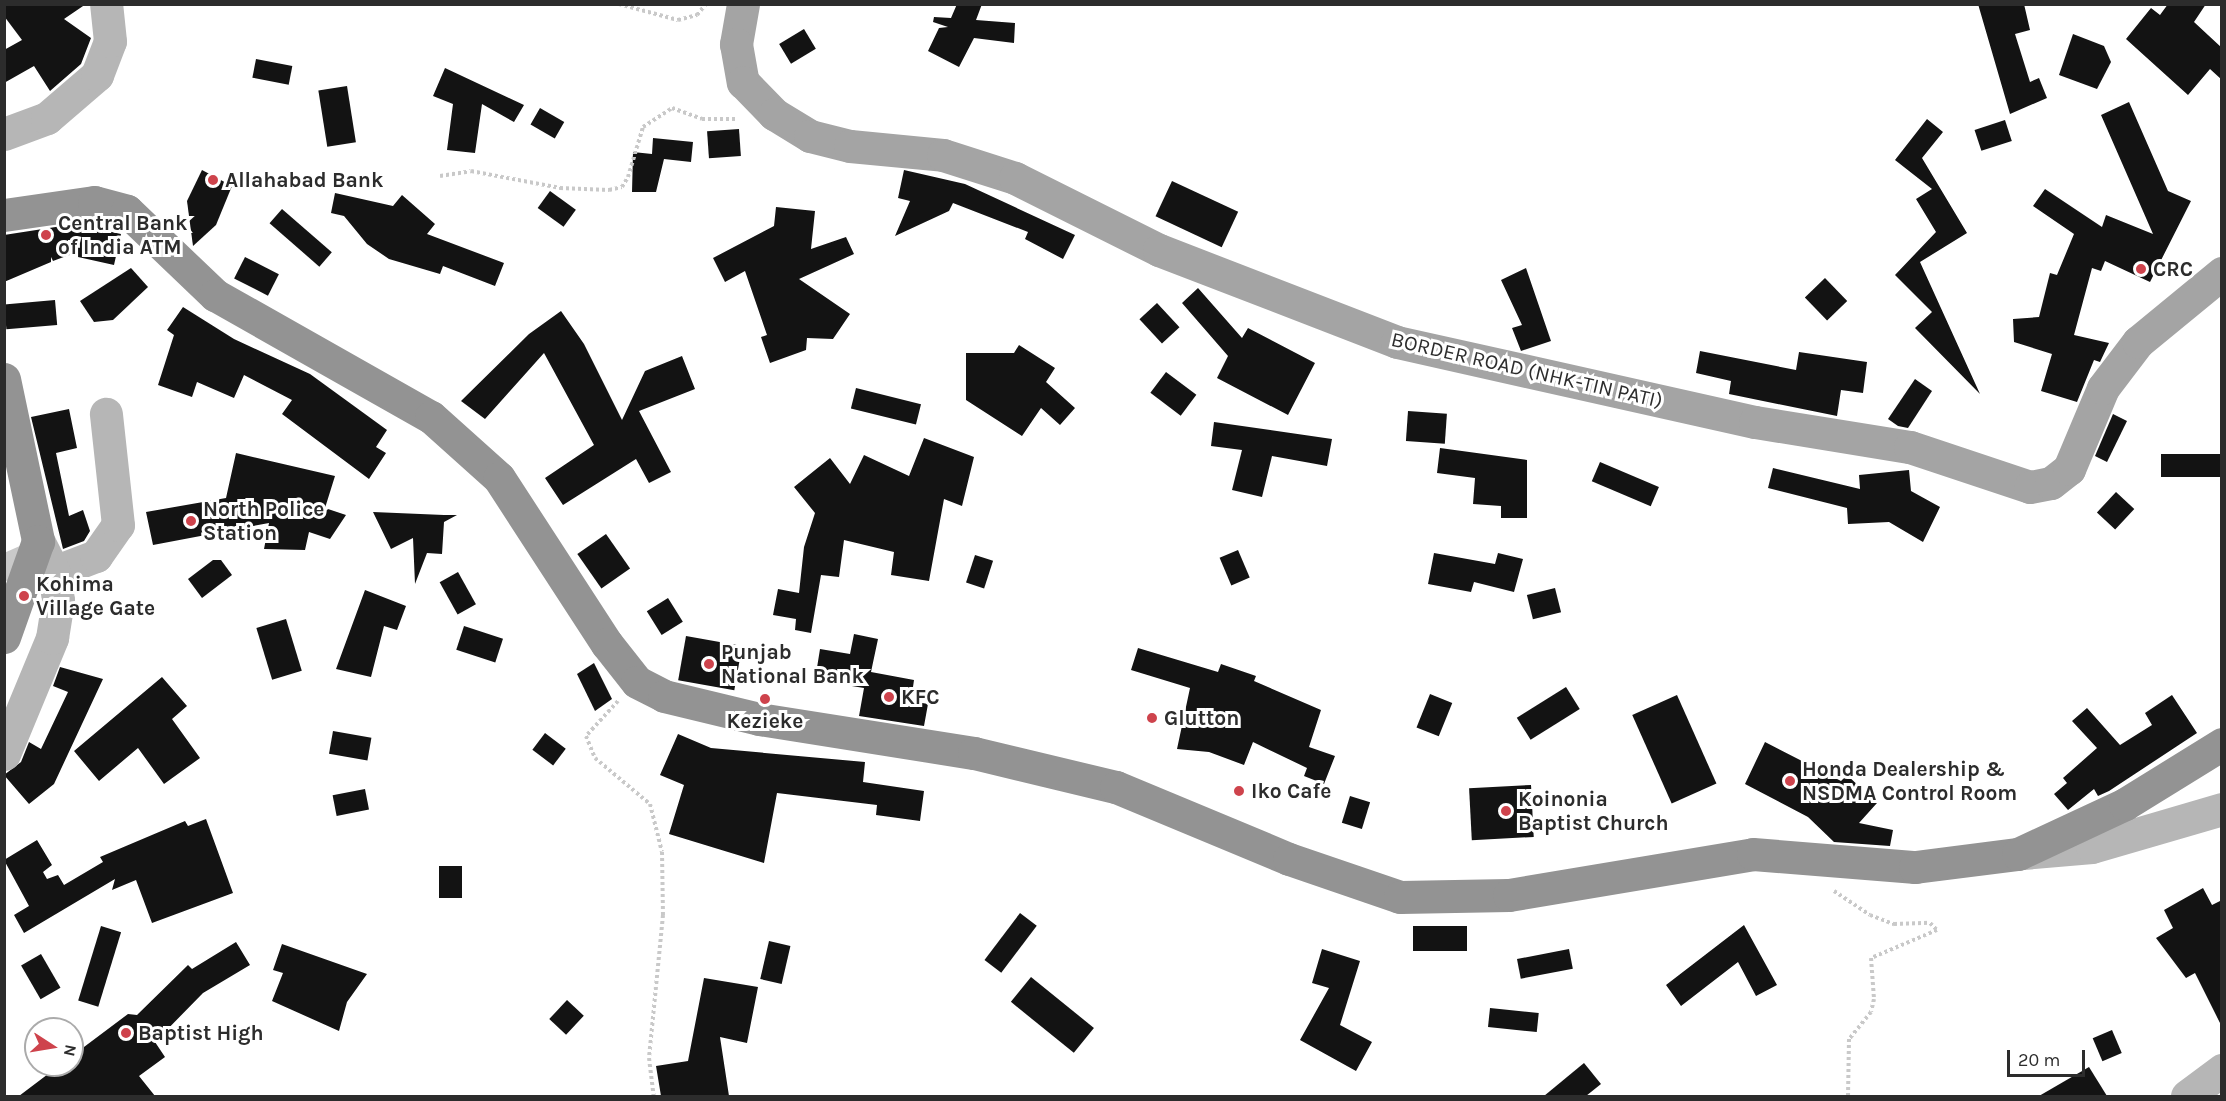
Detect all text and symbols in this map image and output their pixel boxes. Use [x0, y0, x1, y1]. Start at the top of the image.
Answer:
place label: Allahabad Bank [225, 167, 383, 193]
marker: Allahabad Bank [206, 173, 220, 187]
place label: Central Bank of India ATM [58, 210, 187, 260]
marker: Central Bank of India ATM [39, 228, 53, 242]
place label: CRC [2153, 256, 2193, 282]
marker: CRC [2134, 262, 2148, 276]
street label: BORDER ROAD (NHK-TIN PATI) [1389, 326, 1665, 414]
place label: North Police Station [203, 496, 324, 546]
marker: North Police Station [184, 514, 198, 528]
place label: Kohima Village Gate [36, 571, 155, 621]
marker: Kohima Village Gate [17, 589, 31, 603]
place label: Punjab National Bank [721, 639, 864, 689]
marker: Punjab National Bank [702, 657, 716, 671]
place label: KFC [901, 684, 940, 710]
marker: KFC [882, 690, 896, 704]
marker: Kezieke [758, 692, 772, 706]
place label: Glutton [1164, 705, 1239, 731]
place label: Kezieke [727, 708, 803, 734]
marker: Glutton [1145, 711, 1159, 725]
place label: Honda Dealership & NSDMA Control Room [1802, 756, 2017, 806]
marker: Honda Dealership & NSDMA Control Room [1783, 774, 1797, 788]
place label: Iko Cafe [1251, 778, 1331, 804]
marker: Iko Cafe [1232, 784, 1246, 798]
place label: Koinonia Baptist Church [1518, 786, 1669, 836]
marker: Koinonia Baptist Church [1499, 804, 1513, 818]
north arrow [24, 1017, 84, 1077]
place label: Baptist High [138, 1020, 264, 1046]
marker: Baptist High [119, 1026, 133, 1040]
scale bar [2010, 1038, 2088, 1076]
text: N [60, 1043, 81, 1058]
text: 20 m [2018, 1049, 2060, 1071]

